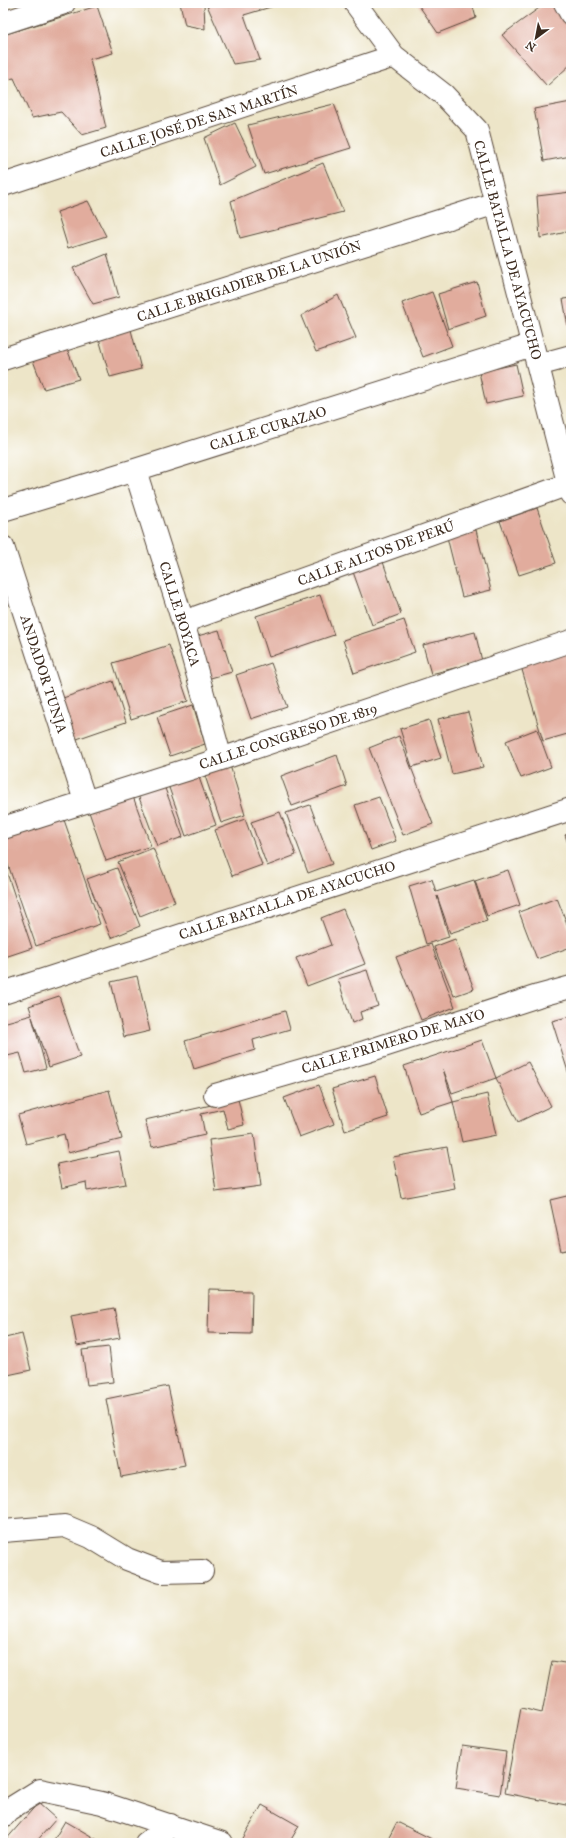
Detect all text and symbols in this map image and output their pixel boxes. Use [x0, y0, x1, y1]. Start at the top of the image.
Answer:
north arrow [516, 18, 556, 58]
text: N [523, 38, 538, 54]
street label: CALLE JOSÉ DE SAN MARTÍN [97, 79, 301, 163]
street label: CALLE BATALLA DE AYACUCHO [470, 138, 545, 362]
street label: CALLE BRIGADIER DE LA UNIÓN [134, 235, 364, 326]
street label: CALLE CURAZAO [208, 403, 329, 454]
street label: CALLE ALTOS DE PERÚ [295, 515, 458, 590]
street label: CALLE BOYACA [155, 560, 204, 669]
street label: ANDADOR TUNJA [15, 612, 71, 736]
street label: CALLE CONGRESO DE 1819 [197, 700, 379, 773]
street label: CALLE BATALLA DE AYACUCHO [177, 857, 398, 944]
street label: CALLE PRIMERO DE MAYO [299, 1005, 487, 1078]

